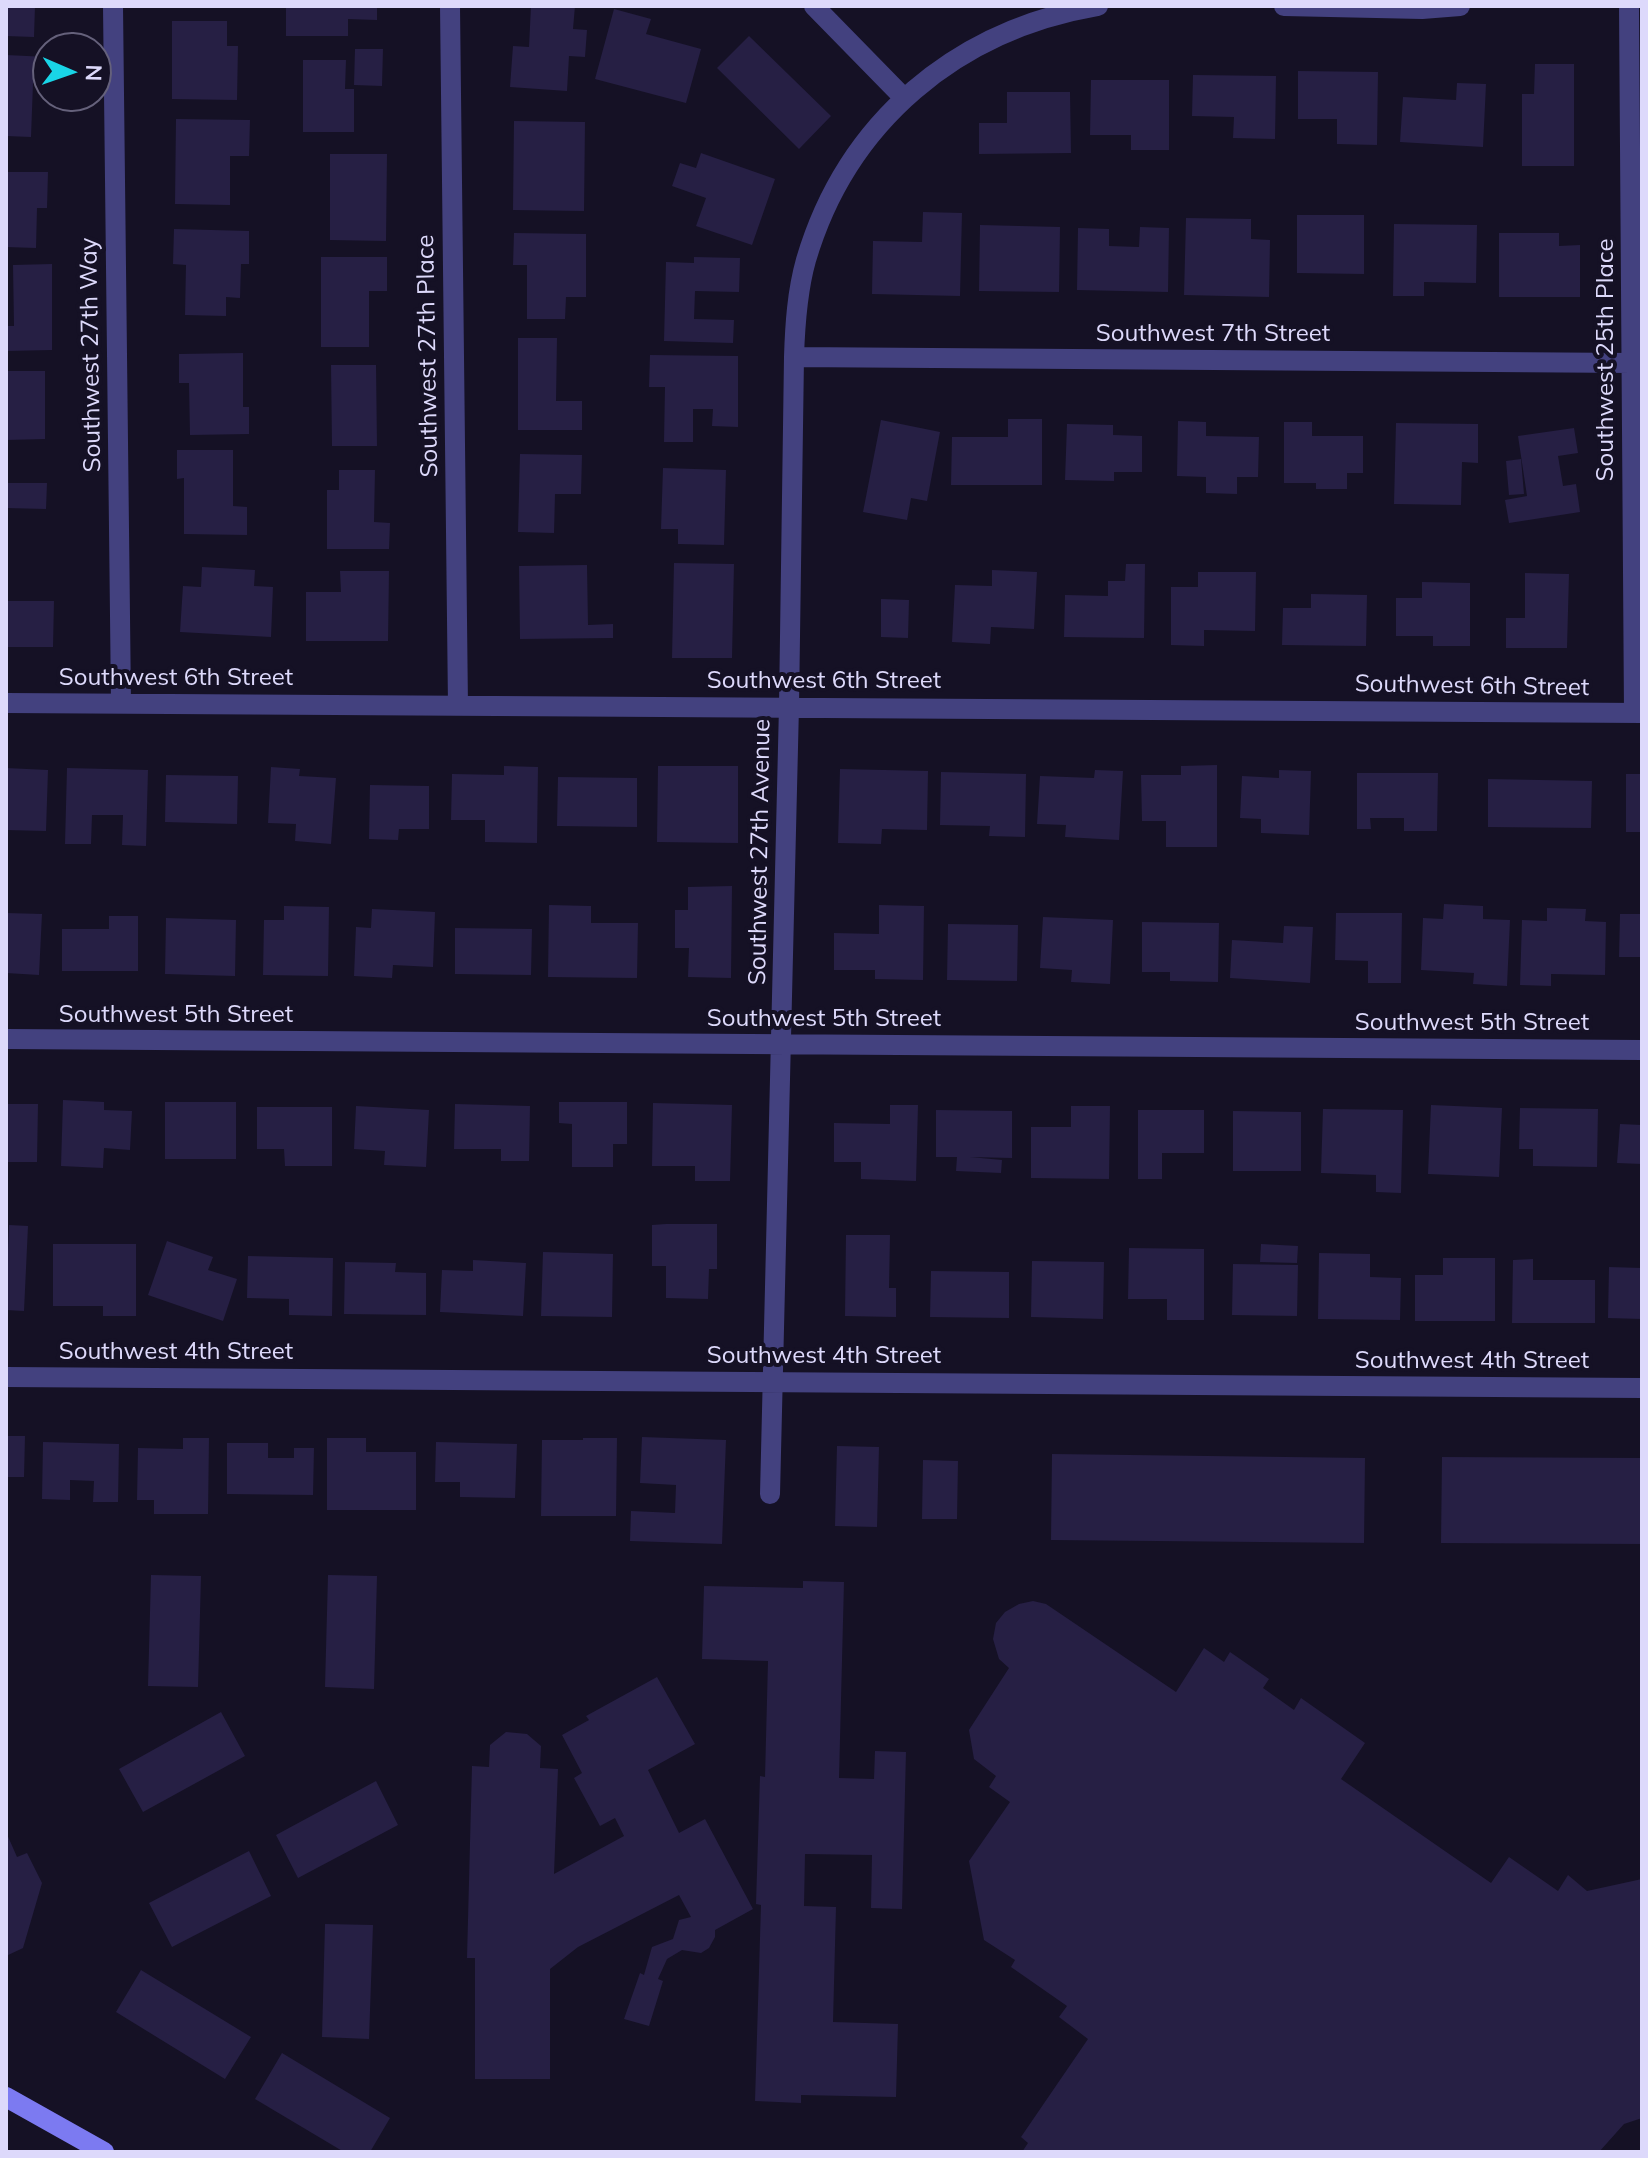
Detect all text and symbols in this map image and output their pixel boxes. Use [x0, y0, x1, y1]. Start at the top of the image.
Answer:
north arrow [32, 32, 112, 112]
text: N [80, 64, 108, 82]
street label: Southwest 27th Place [411, 234, 445, 478]
street label: Southwest 27th Way [75, 237, 107, 473]
street label: Southwest 25th Place [1592, 239, 1620, 481]
street label: Southwest 7th Street [1096, 320, 1330, 348]
street label: Southwest 6th Street [59, 664, 293, 692]
street label: Southwest 6th Street [707, 667, 941, 695]
street label: Southwest 6th Street [1355, 670, 1589, 702]
street label: Southwest 27th Avenue [743, 719, 777, 985]
street label: Southwest 5th Street [59, 1001, 293, 1029]
street label: Southwest 5th Street [707, 1005, 941, 1033]
street label: Southwest 5th Street [1355, 1009, 1589, 1037]
street label: Southwest 4th Street [59, 1338, 293, 1366]
street label: Southwest 4th Street [707, 1342, 941, 1370]
street label: Southwest 4th Street [1355, 1347, 1589, 1375]

